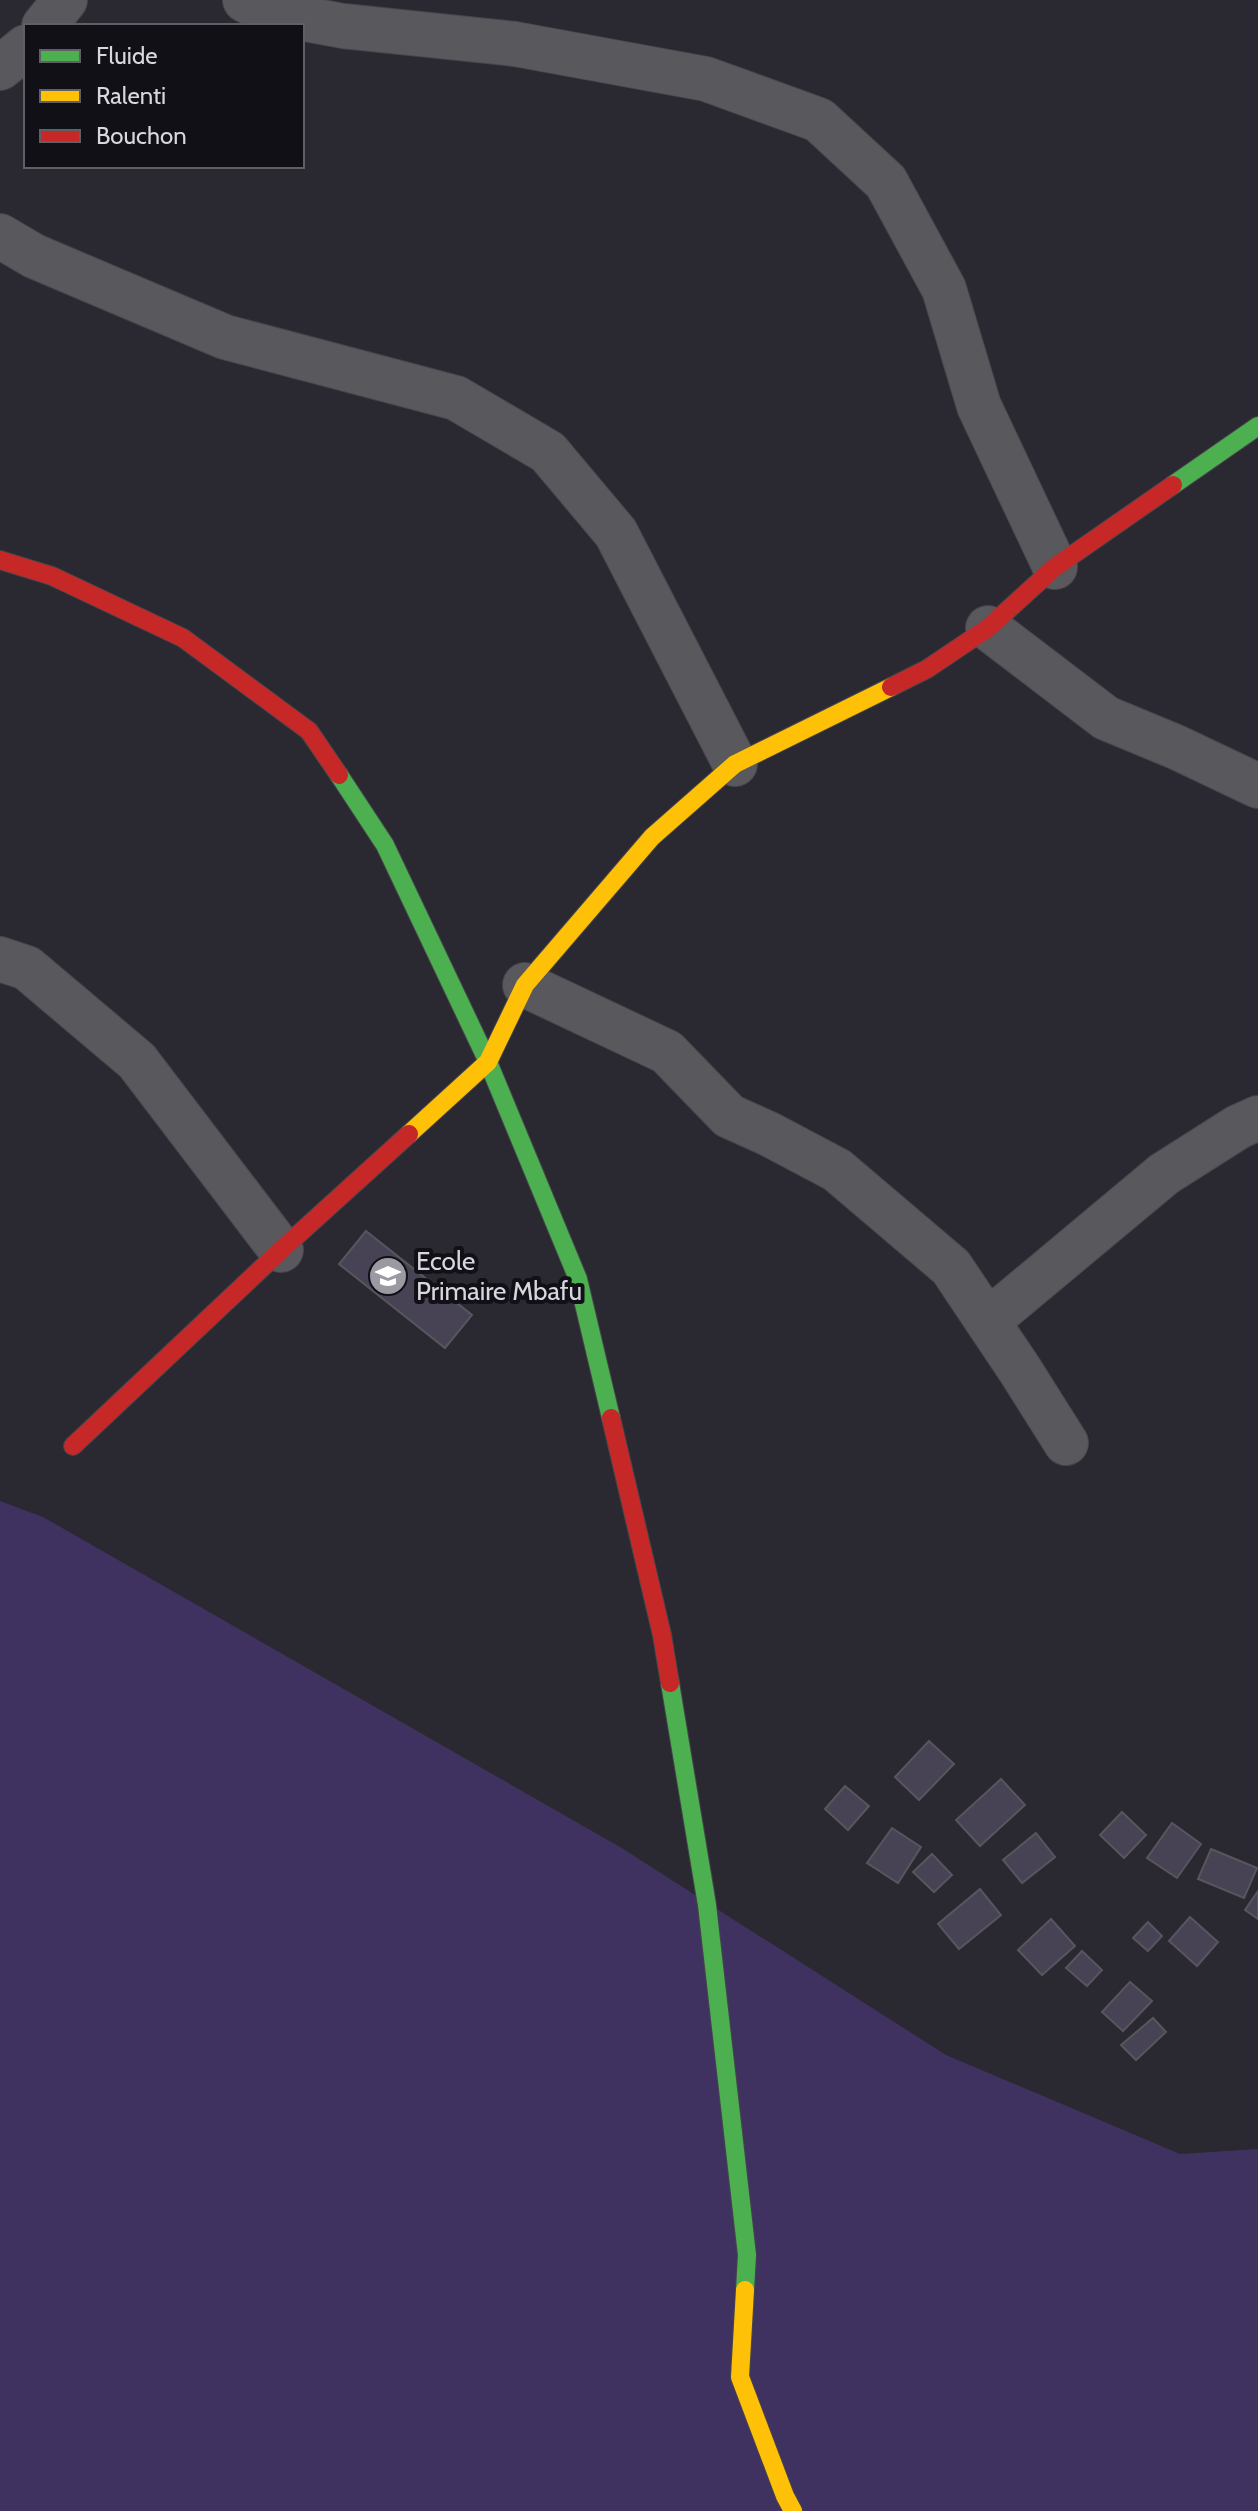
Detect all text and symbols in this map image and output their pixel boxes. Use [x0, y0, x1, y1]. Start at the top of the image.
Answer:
legend [24, 24, 304, 168]
text: Fluide [96, 41, 158, 70]
text: Ralenti [96, 81, 166, 110]
text: Bouchon [96, 121, 187, 150]
place label: Ecole Primaire Mbafu [416, 1245, 582, 1307]
school or university icon: Ecole Primaire Mbafu [367, 1255, 409, 1297]

